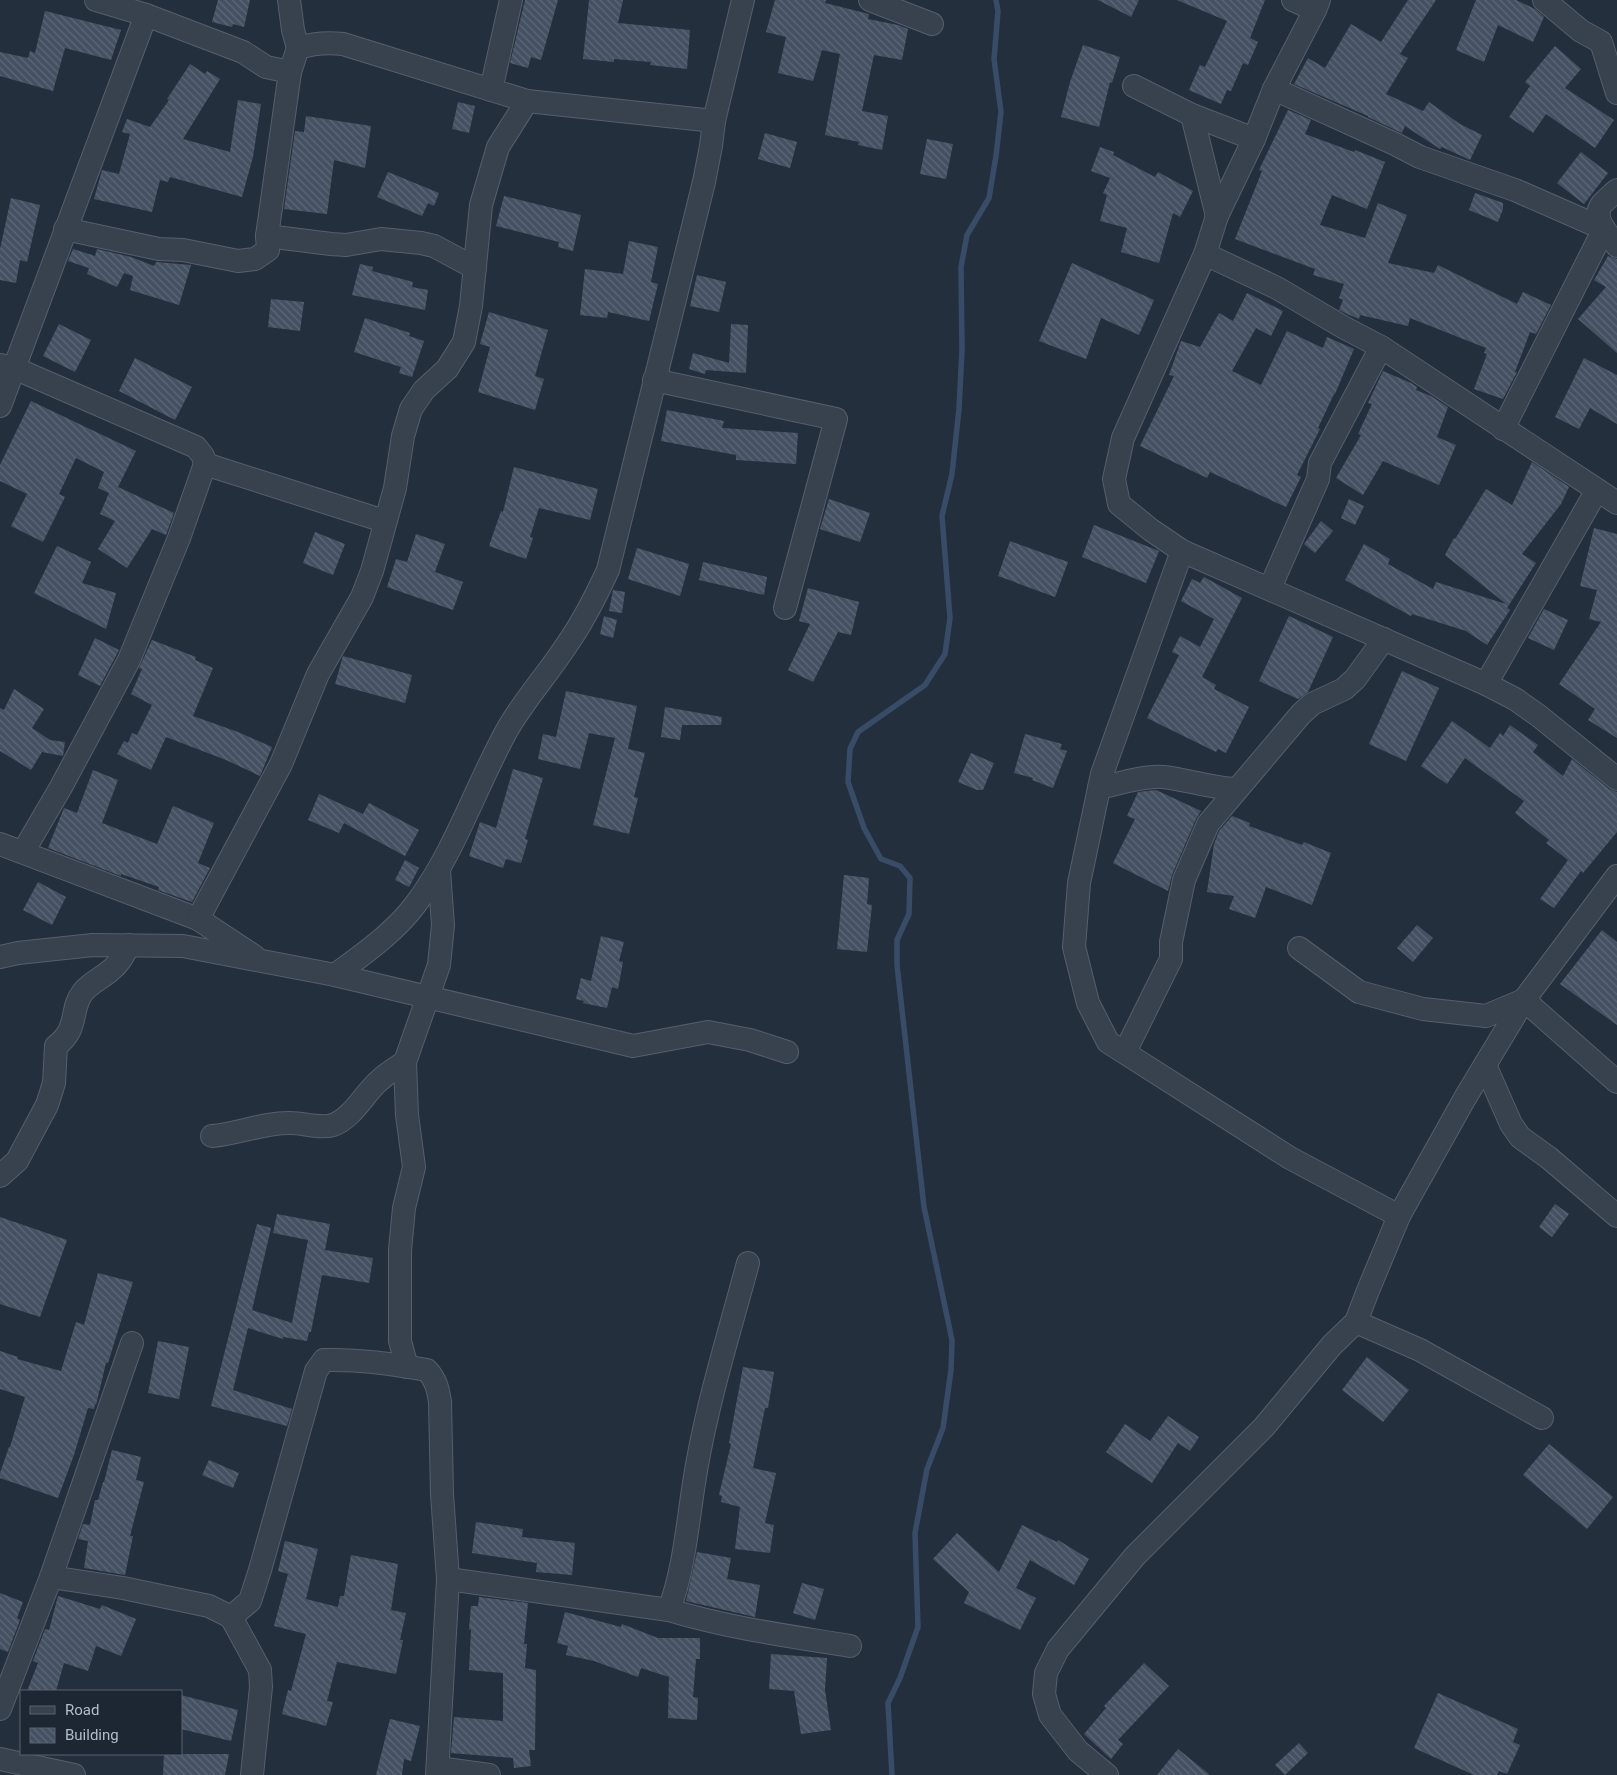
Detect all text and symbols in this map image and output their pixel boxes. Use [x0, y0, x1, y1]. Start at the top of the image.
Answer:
legend [20, 1690, 182, 1755]
text: Road [65, 1701, 99, 1719]
text: Building [65, 1726, 119, 1744]

